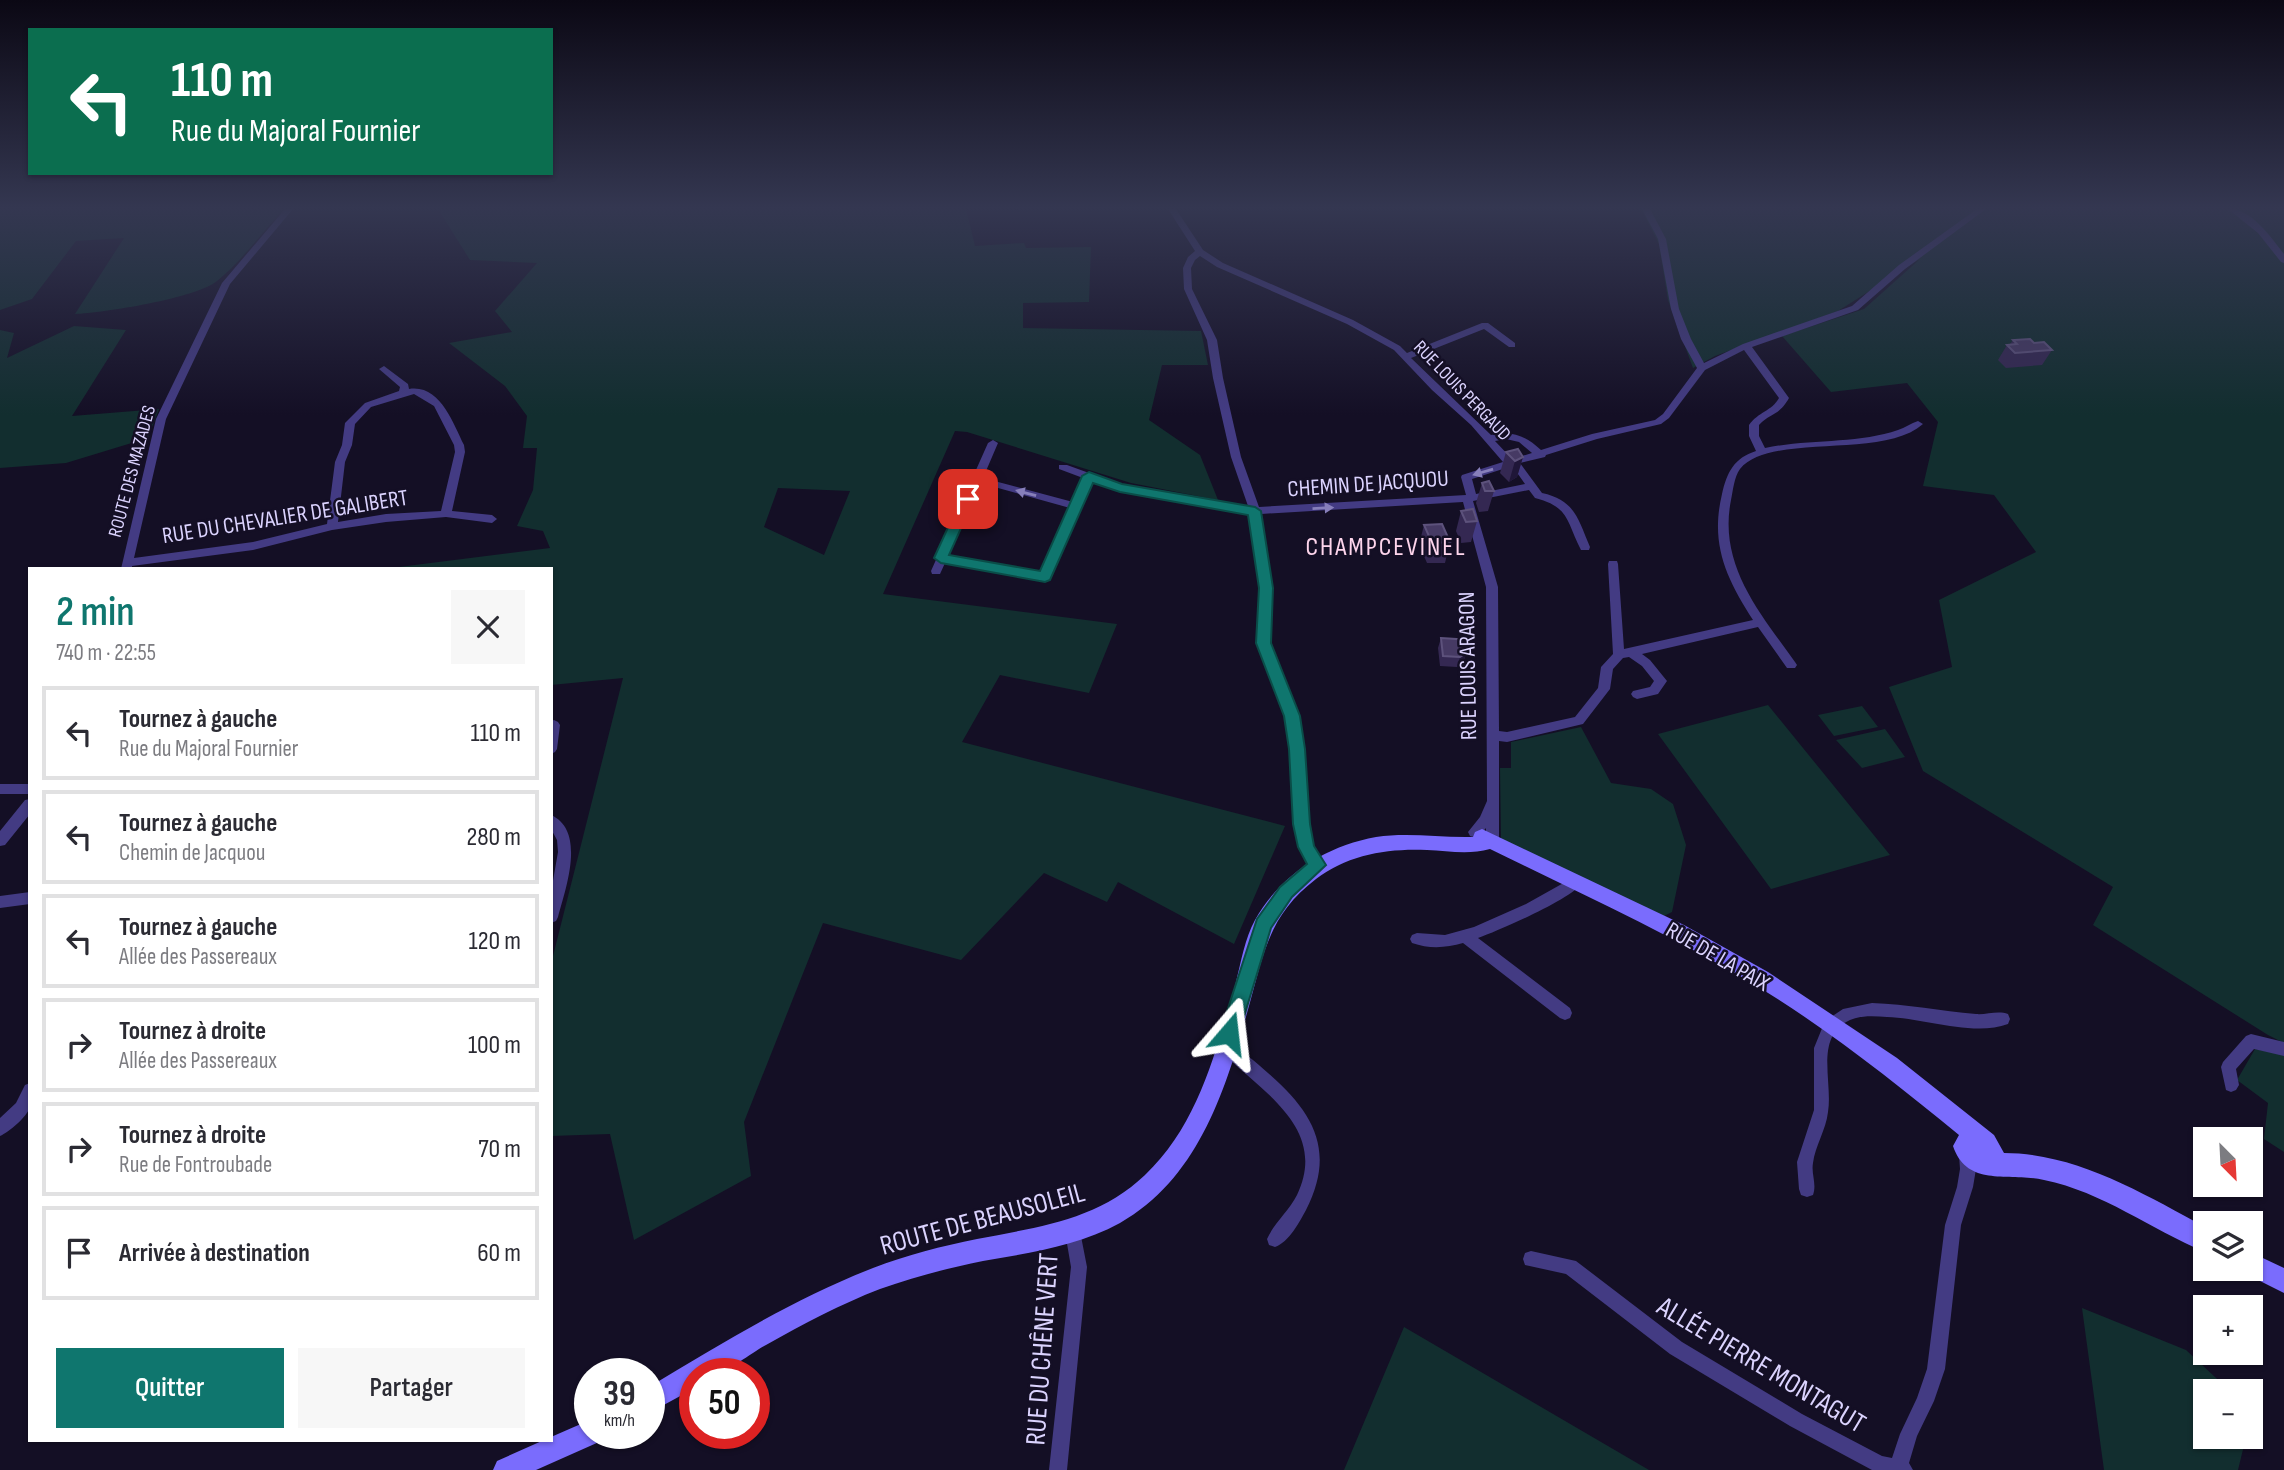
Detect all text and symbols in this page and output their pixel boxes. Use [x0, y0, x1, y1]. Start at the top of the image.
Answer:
text: 110 m [171, 52, 273, 111]
icon: left [56, 56, 147, 147]
text: Rue du Majoral Fournier [171, 112, 421, 151]
street label: RUE LOUIS PERGAUD [1408, 336, 1515, 446]
street label: ROUTE DES MAZADES [104, 403, 161, 540]
street label: CHEMIN DE JACQUOU [1287, 464, 1450, 504]
one-way arrow [1472, 467, 1494, 478]
pin [938, 469, 998, 529]
icon: arrive [949, 480, 987, 518]
street label: RUE DU CHEVALIER DE GALIBERT [160, 484, 410, 550]
one-way arrow [1015, 487, 1036, 497]
one-way arrow [1312, 502, 1334, 513]
district label: CHAMPCEVINEL [1305, 532, 1467, 563]
text: 2 min [56, 587, 135, 638]
button: close [451, 590, 525, 664]
street label: RUE LOUIS ARAGON [1453, 591, 1483, 740]
text: 740 m · 22:55 [56, 639, 156, 667]
text: Tournez à gauche [119, 704, 277, 735]
icon: left [60, 714, 98, 752]
text: 110 m [470, 718, 521, 749]
text: Rue du Majoral Fournier [119, 735, 298, 763]
text: Tournez à gauche [119, 808, 277, 839]
icon: left [60, 818, 98, 856]
text: 280 m [466, 822, 521, 853]
text: Chemin de Jacquou [119, 839, 265, 867]
text: Tournez à gauche [119, 912, 277, 943]
street label: RUE DE LA PAIX [1661, 916, 1775, 998]
icon: left [60, 922, 98, 960]
text: 120 m [468, 926, 521, 957]
text: Allée des Passereaux [119, 943, 277, 971]
position arrow [1192, 996, 1266, 1070]
text: Tournez à droite [119, 1016, 266, 1047]
icon: right [60, 1026, 98, 1064]
text: 100 m [468, 1030, 521, 1061]
text: Allée des Passereaux [119, 1047, 277, 1075]
text: Tournez à droite [119, 1120, 266, 1151]
north arrow [2193, 1127, 2263, 1197]
map controls [2193, 1127, 2263, 1449]
icon: right [60, 1130, 98, 1168]
text: 70 m [478, 1134, 521, 1165]
text: Rue de Fontroubade [119, 1151, 272, 1179]
street label: ROUTE DE BEAUSOLEIL [876, 1176, 1088, 1263]
button: layers [2193, 1211, 2263, 1281]
icon: arrive [60, 1234, 98, 1272]
text: Arrivée à destination [119, 1238, 310, 1269]
text: 60 m [477, 1238, 521, 1269]
street label: RUE DU CHÊNE VERT [1019, 1252, 1066, 1446]
street label: ALLÉE PIERRE MONTAGUT [1650, 1290, 1871, 1440]
button: + [2193, 1295, 2263, 1365]
button: Quitter [56, 1348, 284, 1428]
button: Partager [298, 1348, 525, 1428]
speed limit sign: 50 [679, 1358, 770, 1449]
text: 39 [603, 1373, 636, 1416]
button: − [2193, 1379, 2263, 1449]
text: km/h [604, 1410, 635, 1431]

